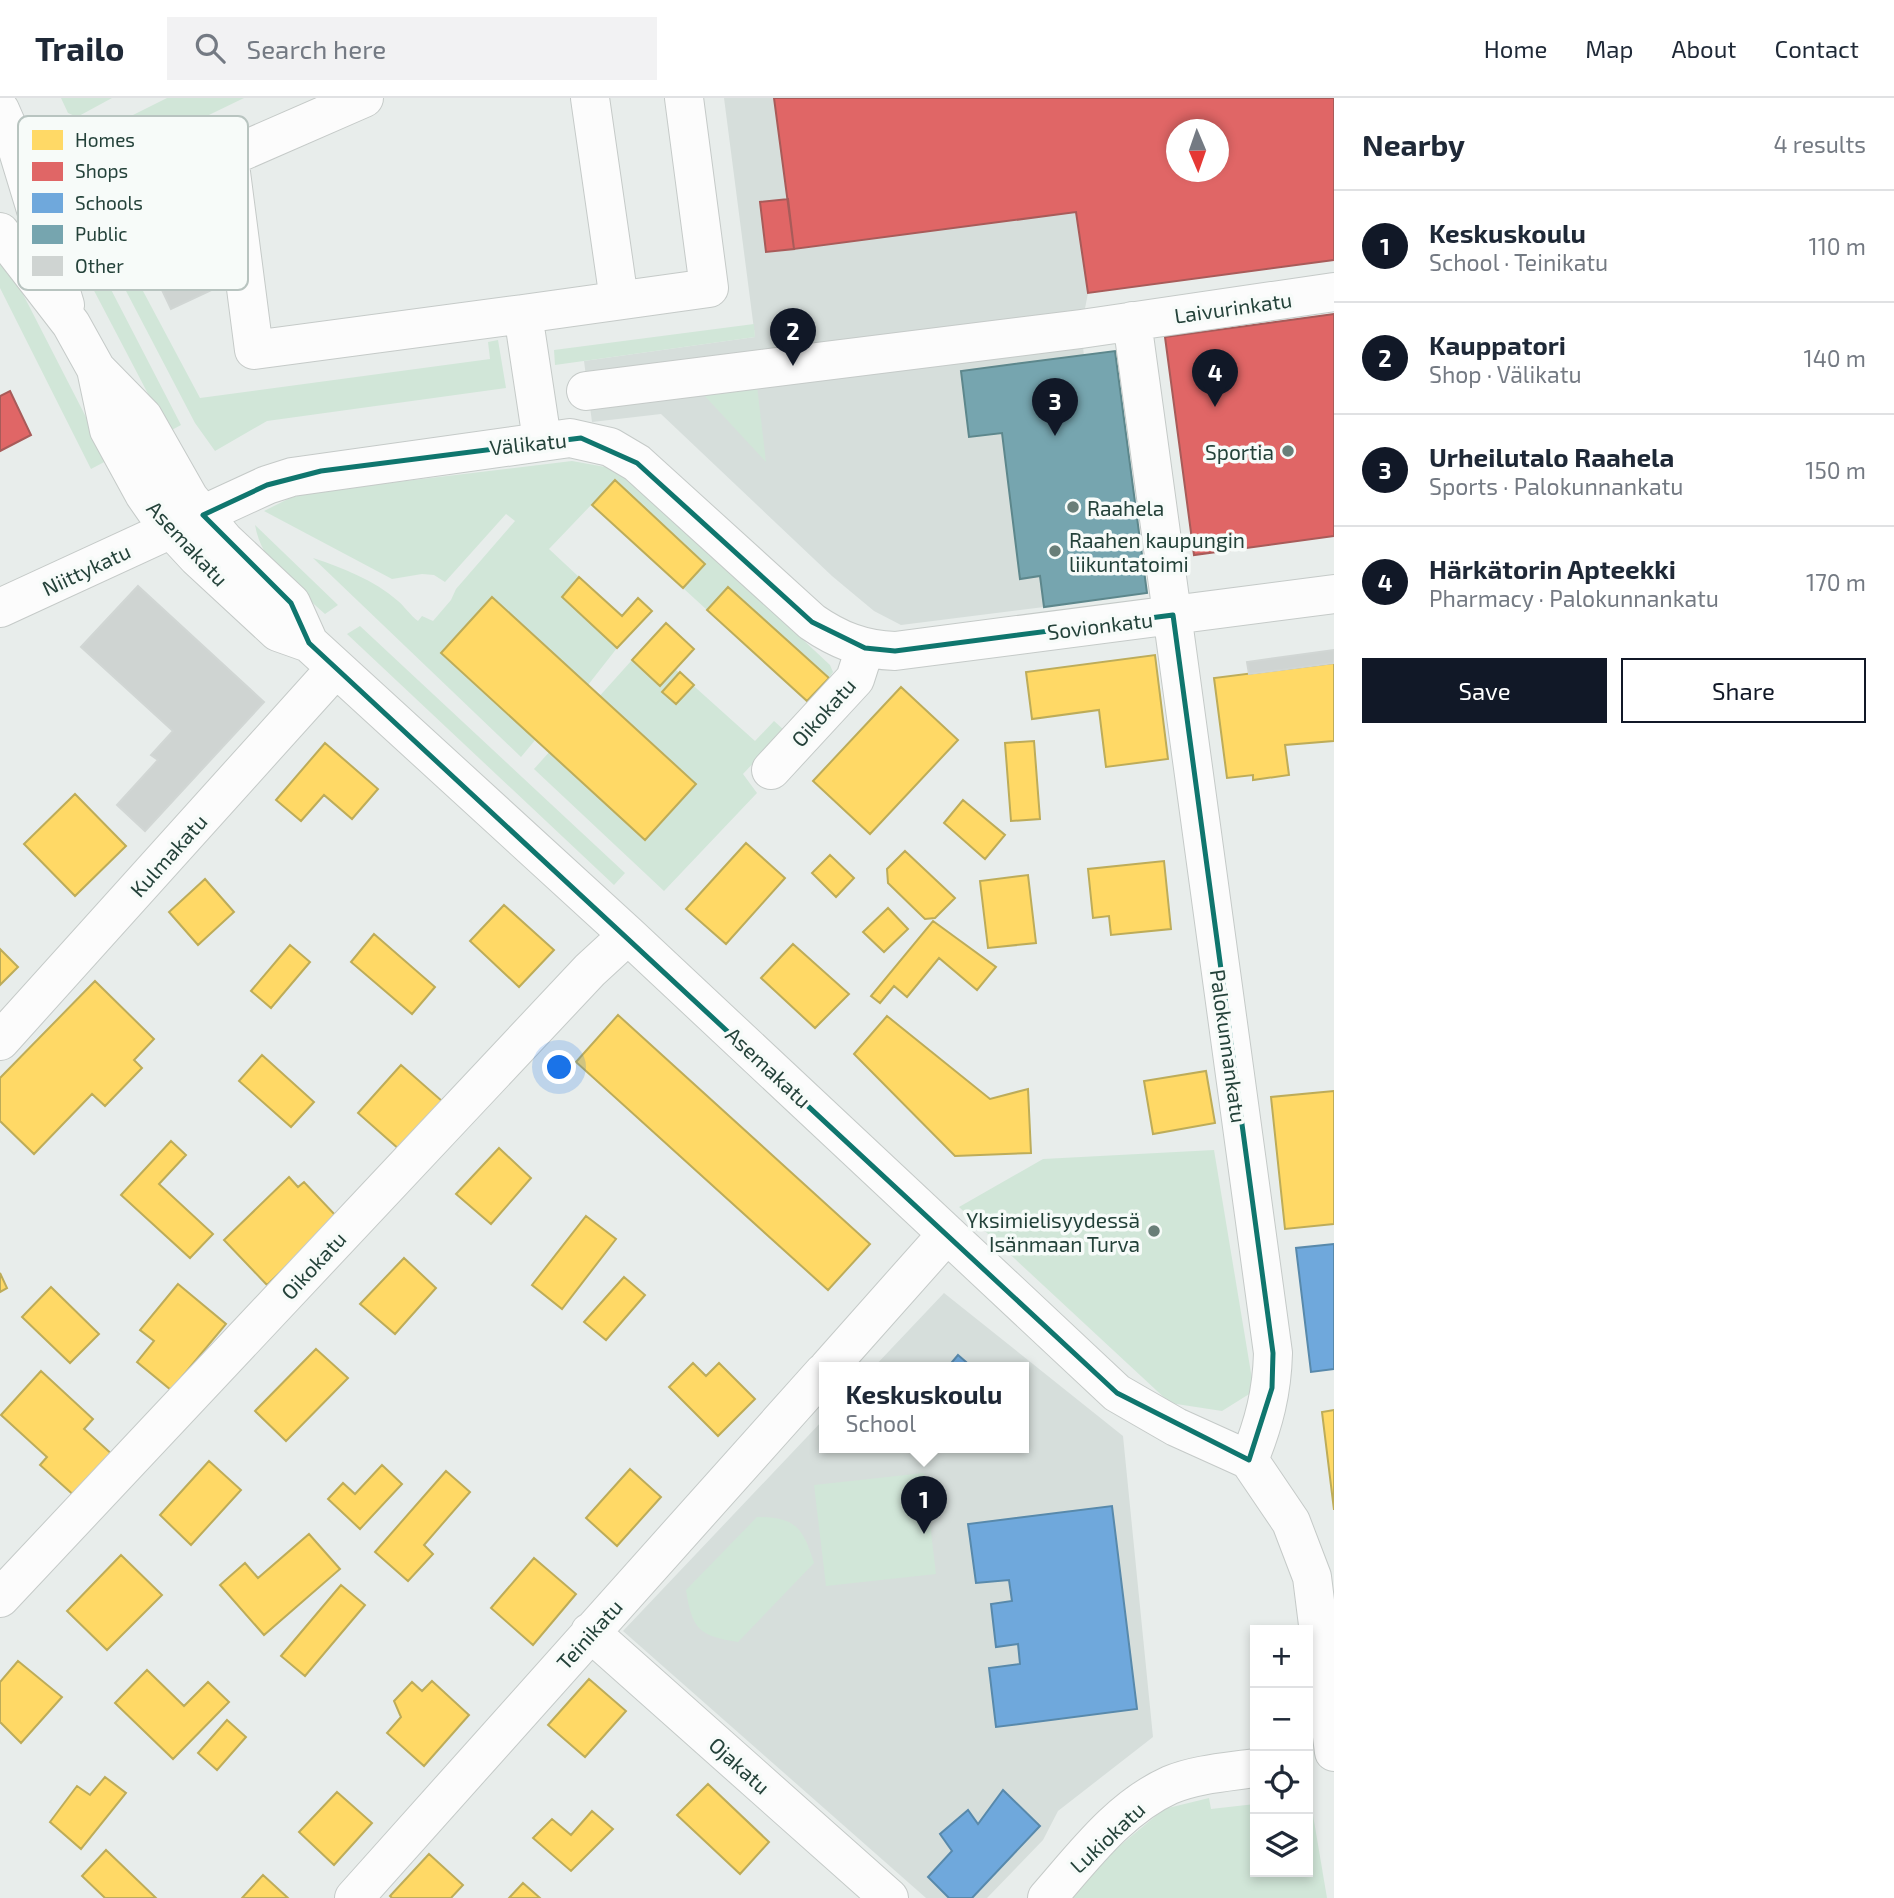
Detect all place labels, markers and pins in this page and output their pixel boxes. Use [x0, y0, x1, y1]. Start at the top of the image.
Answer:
pin: 2 [770, 308, 816, 366]
pin: 4 [1192, 349, 1238, 407]
pin: 3 [1032, 378, 1078, 436]
place label: Sportia [1205, 439, 1274, 464]
marker: Sportia [1280, 443, 1296, 459]
place label: Raahela [1087, 495, 1164, 520]
marker: Raahela [1065, 499, 1081, 515]
place label: Raahen kaupungin liikuntatoimi [1069, 527, 1245, 576]
marker: Raahen kaupungin liikuntatoimi [1047, 543, 1063, 559]
place label: Yksimielisyydessä Isänmaan Turva [966, 1207, 1140, 1256]
marker: Yksimielisyydessä Isänmaan Turva [1146, 1223, 1162, 1239]
pin: 1 [901, 1476, 947, 1534]

